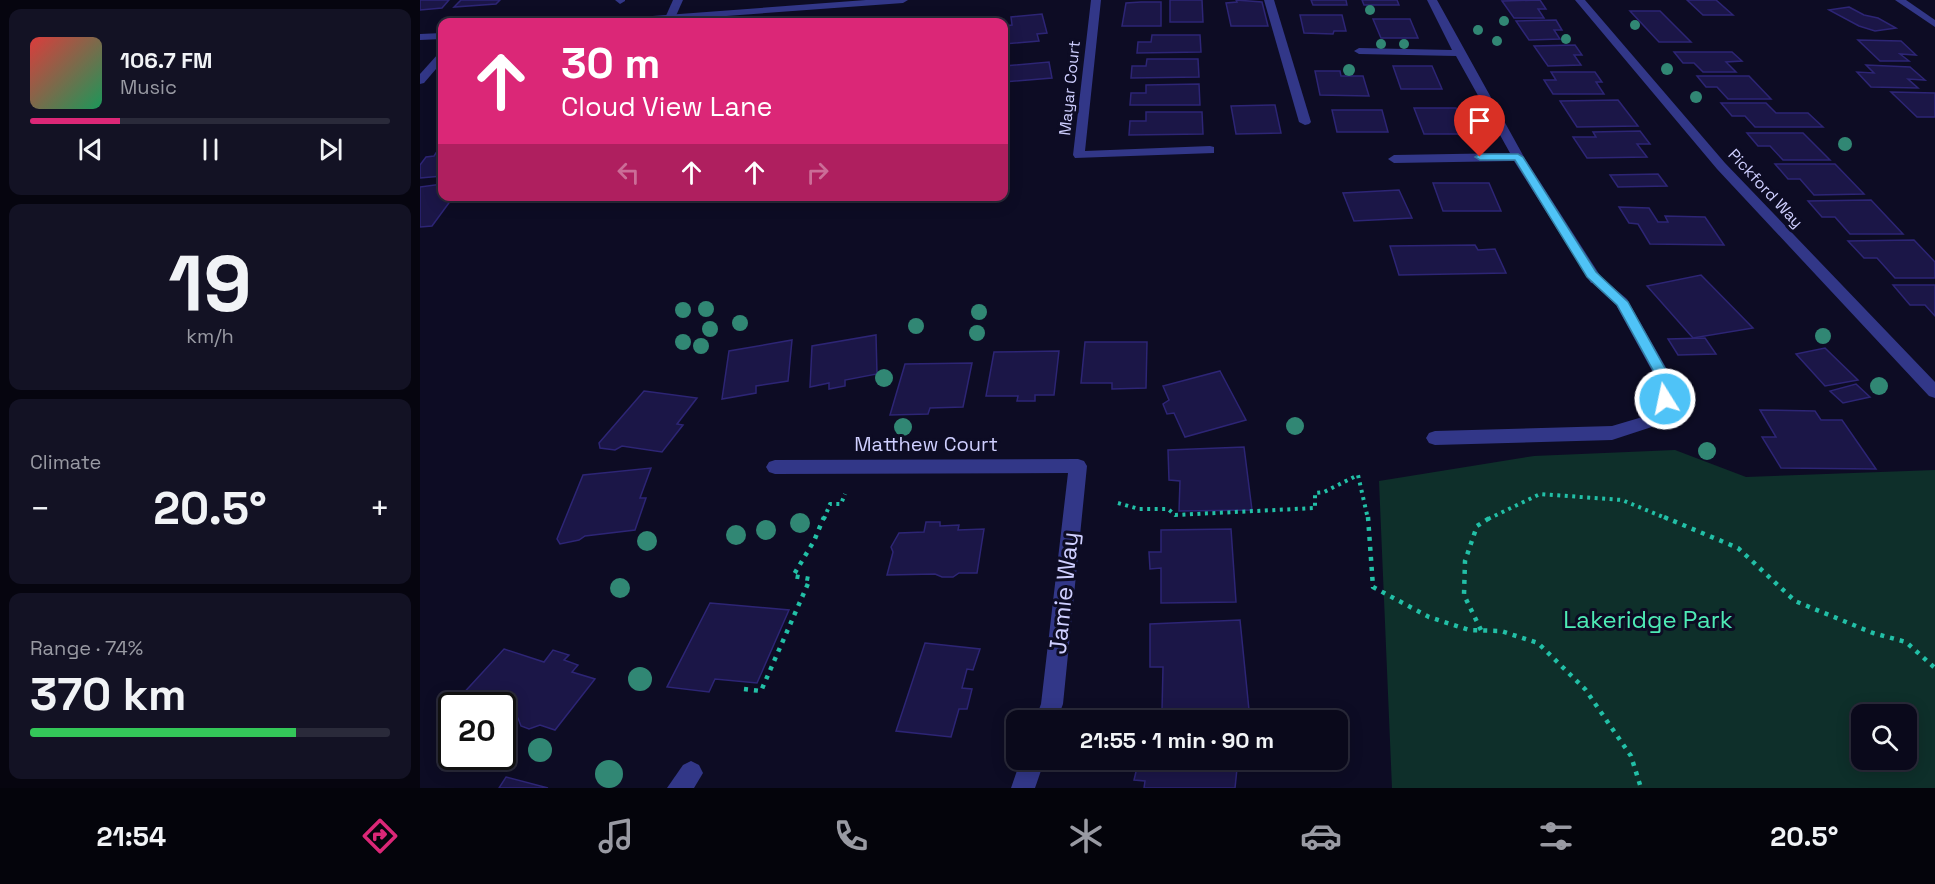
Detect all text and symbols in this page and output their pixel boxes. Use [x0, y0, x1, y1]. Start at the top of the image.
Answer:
text: 30 m [561, 37, 660, 90]
street label: Mayar Court [1054, 40, 1085, 137]
icon: ahead [462, 42, 540, 120]
text: 106.7 FM [120, 46, 213, 74]
text: Music [120, 74, 177, 100]
text: Cloud View Lane [561, 89, 773, 124]
pin [1454, 95, 1505, 157]
icon: arrive [1463, 104, 1496, 137]
icon: previous [74, 133, 107, 166]
icon: pause [194, 133, 227, 166]
icon: next [314, 133, 347, 166]
street label: Pickford Way [1724, 144, 1808, 232]
icon: left [612, 156, 645, 189]
icon: ahead [675, 156, 708, 189]
icon: ahead [738, 156, 771, 189]
icon: right [801, 156, 834, 189]
text: 19 [168, 234, 252, 334]
text: km/h [186, 323, 234, 349]
position arrow [1633, 367, 1697, 431]
street label: Matthew Court [854, 431, 998, 457]
text: Climate [30, 449, 101, 475]
text: 20.5° [153, 480, 267, 537]
text: − [30, 488, 50, 530]
text: + [370, 488, 390, 530]
street label: Jamie Way [1042, 530, 1085, 656]
park label: Lakeridge Park [1563, 604, 1733, 635]
text: Range · 74% [30, 635, 143, 661]
text: 370 km [30, 666, 187, 723]
speed limit sign: 20 [438, 692, 516, 770]
map controls [1851, 704, 1917, 770]
button: search [1851, 704, 1917, 770]
text: 21:55 · 1 min · 90 m [1080, 726, 1274, 754]
icon: directions [359, 815, 401, 857]
icon: music [595, 815, 637, 857]
icon: phone [830, 815, 872, 857]
icon: climate [1065, 815, 1107, 857]
icon: car [1300, 815, 1342, 857]
icon: filters [1535, 815, 1577, 857]
text: 21:54 [97, 819, 166, 854]
text: 20.5° [1770, 819, 1838, 854]

